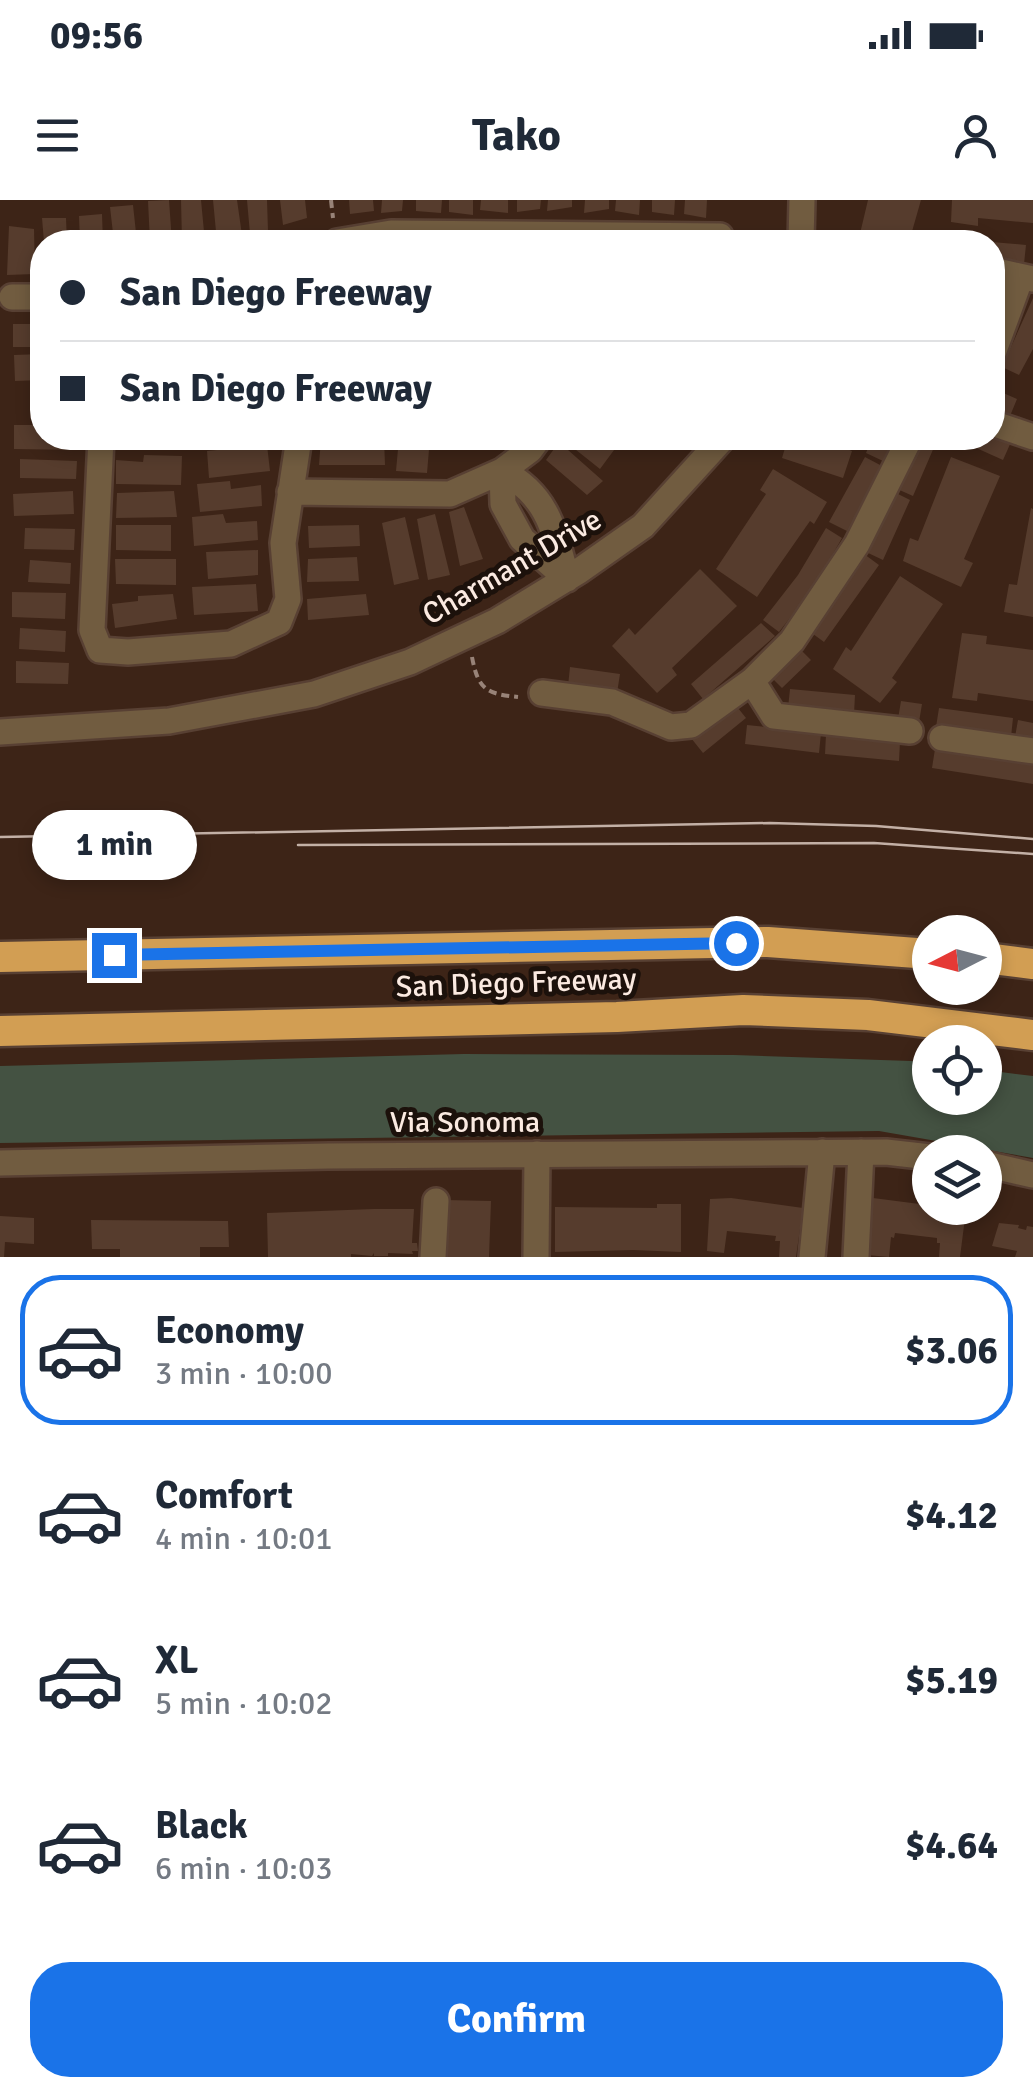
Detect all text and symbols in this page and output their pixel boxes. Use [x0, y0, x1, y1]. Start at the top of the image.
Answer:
text: 09:56 [50, 12, 143, 59]
icon: menu [30, 108, 85, 163]
text: Tako [472, 108, 561, 163]
icon: person [948, 108, 1003, 163]
text: San Diego Freeway [120, 269, 432, 316]
text: San Diego Freeway [120, 365, 432, 412]
street label: Charmant Drive [416, 501, 608, 633]
callout: 1 min [32, 810, 196, 880]
text: 1 min [76, 825, 153, 864]
north arrow [912, 915, 1002, 1005]
map controls [912, 915, 1002, 1225]
route start [714, 921, 759, 966]
route end [92, 933, 137, 978]
street label: San Diego Freeway [395, 960, 637, 1006]
button: locate [912, 1025, 1002, 1115]
street label: Via Sonoma [390, 1104, 540, 1141]
button: layers [912, 1135, 1002, 1225]
icon: car [35, 1305, 125, 1395]
text: Economy [155, 1307, 304, 1354]
text: $3.06 [905, 1327, 998, 1374]
text: 3 min · 10:00 [155, 1354, 333, 1393]
icon: car [35, 1470, 125, 1560]
text: Comfort [155, 1472, 293, 1519]
text: $4.12 [905, 1492, 998, 1539]
text: 4 min · 10:01 [155, 1519, 333, 1558]
icon: car [35, 1635, 125, 1725]
text: XL [155, 1637, 198, 1684]
text: $5.19 [905, 1657, 998, 1704]
text: 5 min · 10:02 [155, 1684, 333, 1723]
icon: car [35, 1800, 125, 1890]
text: Black [155, 1802, 248, 1849]
text: $4.64 [905, 1822, 998, 1869]
text: 6 min · 10:03 [155, 1849, 333, 1888]
button: Confirm [30, 1962, 1003, 2077]

